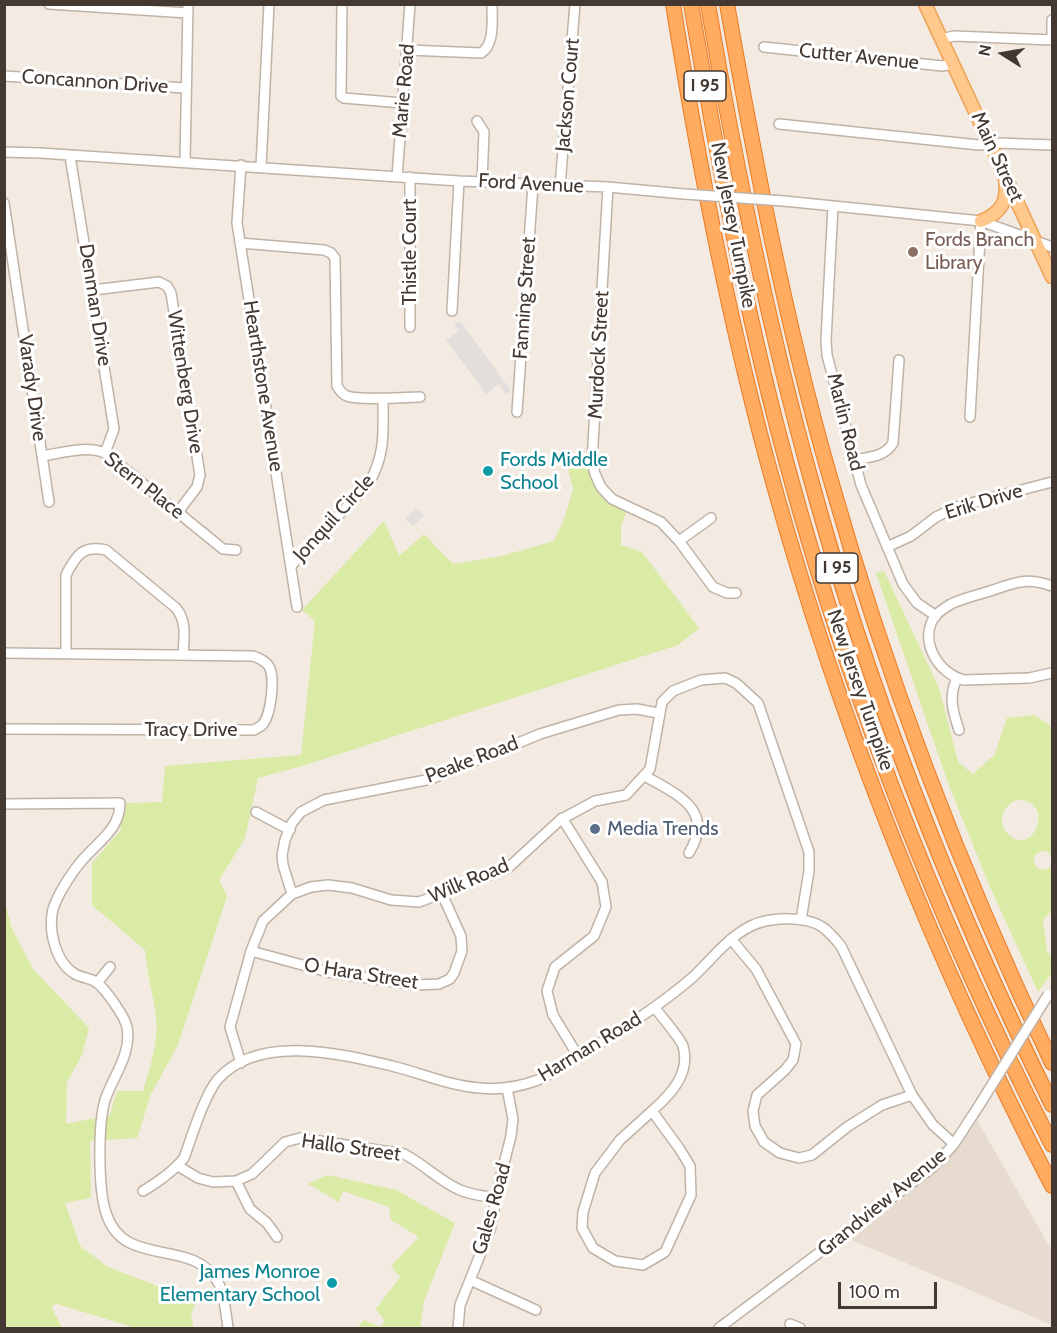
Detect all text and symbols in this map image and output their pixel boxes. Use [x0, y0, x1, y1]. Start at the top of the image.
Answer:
north arrow [973, 24, 1033, 84]
street label: Jackson Court [551, 37, 585, 153]
street label: Cutter Avenue [798, 39, 920, 75]
street label: Marie Road [388, 43, 420, 139]
text: N [974, 43, 995, 58]
street label: Concannon Drive [21, 65, 169, 99]
road number: I 95 [684, 71, 726, 101]
street label: Main Street [966, 108, 1028, 206]
street label: New Jersey Turnpike [705, 140, 761, 310]
street label: Ford Avenue [478, 169, 584, 199]
street label: Thistle Court [398, 199, 422, 305]
place label: Fords Branch Library [925, 228, 1034, 275]
street label: Fanning Street [509, 236, 541, 360]
street label: Denman Drive [73, 242, 117, 368]
marker: Fords Branch Library [906, 245, 920, 259]
street label: Murdock Street [584, 290, 614, 420]
street label: Hearthstone Avenue [238, 299, 288, 473]
street label: Wittenberg Drive [162, 309, 208, 455]
street label: Varady Drive [13, 333, 51, 443]
street label: Marlin Road [821, 371, 869, 473]
street label: Stern Place [99, 447, 189, 525]
place label: Fords Middle School [500, 448, 608, 495]
marker: Fords Middle School [481, 464, 495, 478]
street label: Jonquil Circle [289, 469, 379, 567]
street label: Erik Drive [942, 479, 1026, 525]
road number: I 95 [816, 553, 858, 583]
street label: New Jersey Turnpike [821, 606, 899, 774]
street label: Tracy Drive [144, 718, 238, 742]
street label: Peake Road [422, 731, 522, 789]
place label: Media Trends [607, 817, 718, 841]
marker: Media Trends [588, 822, 602, 836]
street label: Wilk Road [425, 853, 513, 909]
street label: O Hara Street [302, 953, 420, 995]
street label: Harman Road [534, 1007, 646, 1087]
street label: Hallo Street [300, 1129, 402, 1167]
street label: Grandview Avenue [813, 1144, 951, 1262]
street label: Gales Road [468, 1160, 516, 1258]
place label: James Monroe Elementary School [160, 1260, 320, 1307]
scale bar [841, 1270, 940, 1308]
marker: James Monroe Elementary School [325, 1276, 339, 1290]
text: 100 m [849, 1281, 900, 1303]

